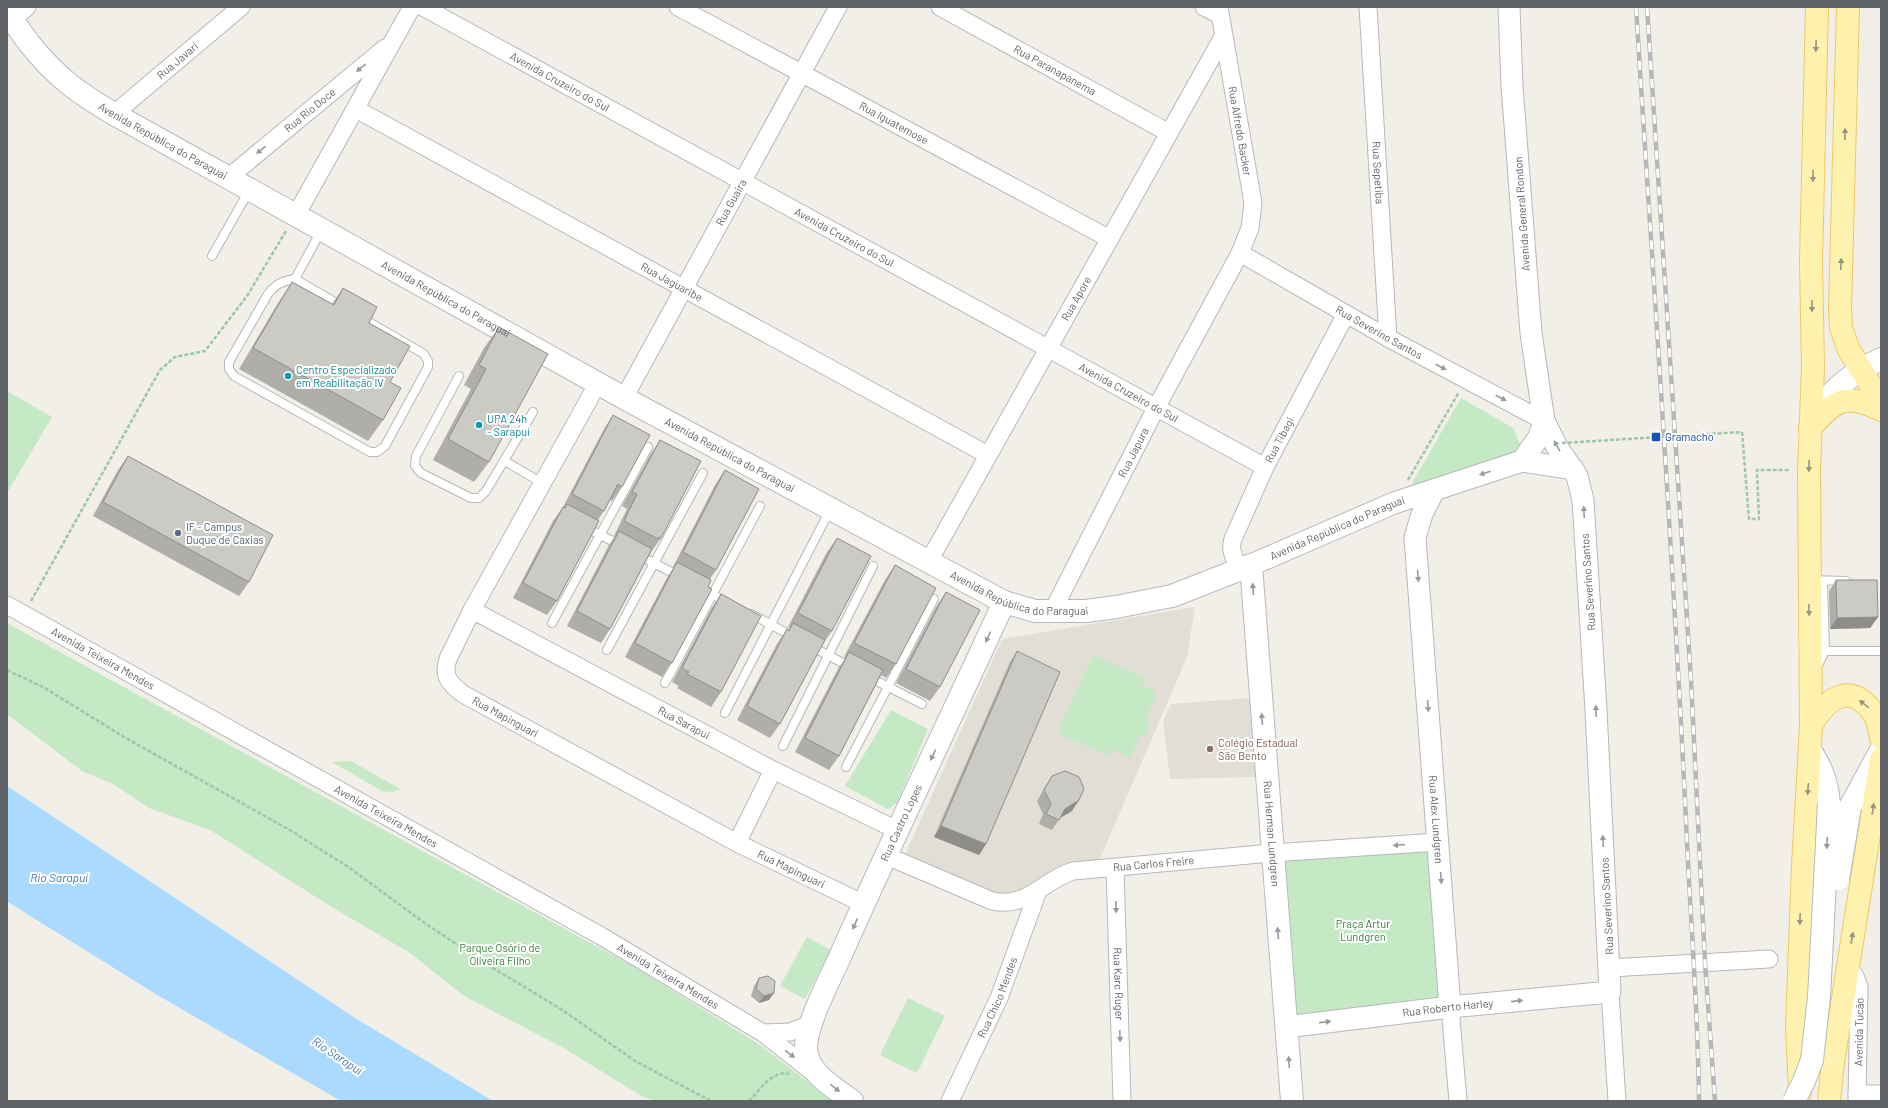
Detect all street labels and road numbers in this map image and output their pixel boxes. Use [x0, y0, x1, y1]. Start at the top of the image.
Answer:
street label: Rua Javari [154, 39, 201, 81]
street label: Rua Paranapanema [1012, 42, 1098, 98]
street label: Avenida Cruzeiro do Sul [508, 49, 612, 114]
street label: Rua Rio Doce [281, 85, 338, 135]
street label: Rua Alfredo Backer [1226, 85, 1255, 177]
street label: Avenida República do Paraguai [96, 99, 230, 182]
street label: Rua Iguatemose [857, 99, 931, 146]
street label: Rua Sepetiba [1370, 141, 1387, 205]
street label: Avenida General Rondon [1511, 156, 1532, 272]
street label: Rua Guaira [713, 177, 749, 228]
street label: Avenida Cruzeiro do Sul [793, 204, 896, 269]
street label: Avenida República do Paraguai [379, 257, 513, 340]
street label: Rua Jaguaribe [639, 259, 705, 304]
street label: Rua Apore [1058, 274, 1094, 323]
street label: Rua Severino Santos [1333, 302, 1425, 361]
street label: Avenida Cruzeiro do Sul [1077, 360, 1181, 424]
street label: Avenida República do Paraguai [663, 414, 797, 495]
street label: Rua Tibagi [1262, 414, 1296, 465]
street label: Rua Japura [1115, 425, 1151, 479]
street label: Avenida República do Paraguai [1268, 493, 1406, 562]
street label: Rua Severino Santos [1578, 533, 1597, 631]
street label: Avenida República do Paraguai [948, 567, 1089, 617]
street label: Avenida Teixeira Mendes [49, 624, 157, 692]
street label: Rua Mapinguari [470, 693, 541, 740]
street label: Rua Sarapui [656, 703, 712, 741]
street label: Rua Alex Lundgren [1427, 775, 1446, 864]
street label: Rua Herman Lundgren [1262, 780, 1283, 887]
street label: Avenida Teixeira Mendes [332, 782, 440, 850]
street label: Rua Castro Lopes [877, 782, 924, 863]
street label: Rua Mapinguari [756, 847, 827, 890]
street label: Rua Carlos Freire [1113, 853, 1195, 873]
street label: Rua Severino Santos [1597, 857, 1616, 955]
street label: Avenida Teixeira Mendes [615, 940, 721, 1011]
street label: Rua Karc Ruger [1111, 947, 1127, 1021]
street label: Rua Chico Mendes [974, 955, 1019, 1040]
street label: Rua Roberto Harley [1402, 996, 1494, 1019]
street label: Avenida Tucão [1851, 998, 1866, 1066]

